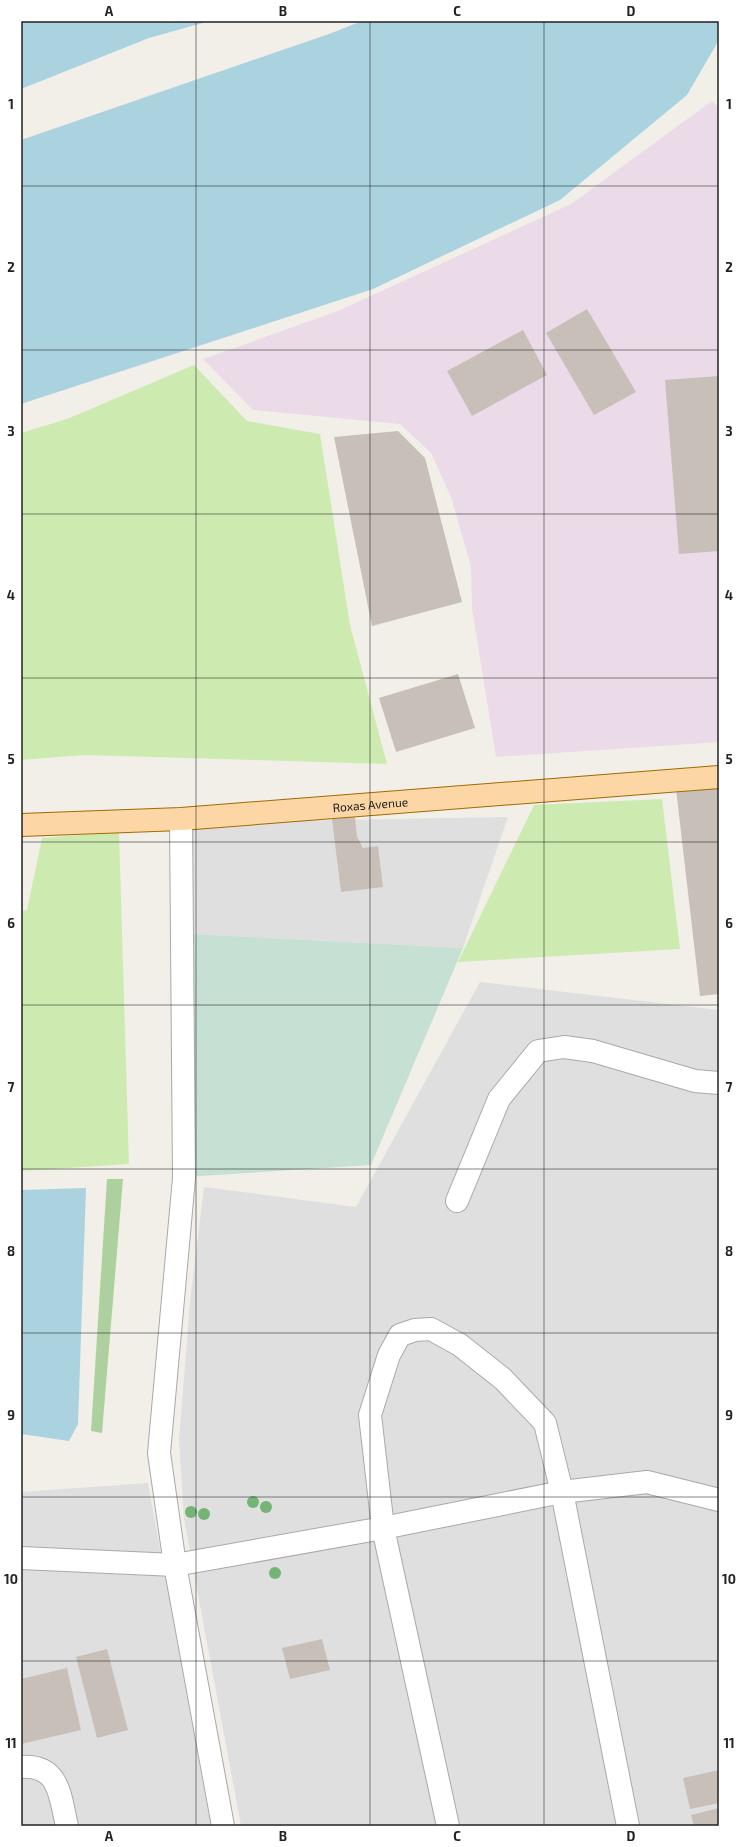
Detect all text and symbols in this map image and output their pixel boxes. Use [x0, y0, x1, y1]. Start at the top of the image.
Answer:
text: A [105, 3, 114, 19]
text: B [279, 3, 287, 19]
text: C [453, 3, 461, 19]
text: D [627, 3, 636, 19]
text: 1 [8, 96, 14, 112]
text: 1 [726, 96, 732, 112]
text: 2 [7, 259, 15, 275]
text: 2 [725, 259, 733, 275]
text: 3 [7, 423, 15, 439]
text: 3 [725, 423, 733, 439]
text: 4 [7, 587, 15, 603]
text: 4 [725, 587, 733, 603]
text: 5 [7, 751, 15, 767]
text: 5 [725, 751, 733, 767]
street label: Roxas Avenue [332, 794, 409, 814]
text: 6 [7, 915, 15, 931]
text: 6 [725, 915, 733, 931]
text: 7 [8, 1079, 15, 1095]
text: 7 [726, 1079, 733, 1095]
text: 8 [7, 1243, 15, 1259]
text: 8 [725, 1243, 733, 1259]
text: 9 [7, 1407, 15, 1423]
text: 9 [725, 1407, 733, 1423]
text: 10 [4, 1571, 18, 1587]
text: 10 [722, 1571, 736, 1587]
text: 11 [5, 1735, 17, 1751]
text: 11 [723, 1735, 735, 1751]
text: A [105, 1828, 114, 1844]
text: B [279, 1828, 287, 1844]
text: C [453, 1828, 461, 1844]
text: D [627, 1828, 636, 1844]

